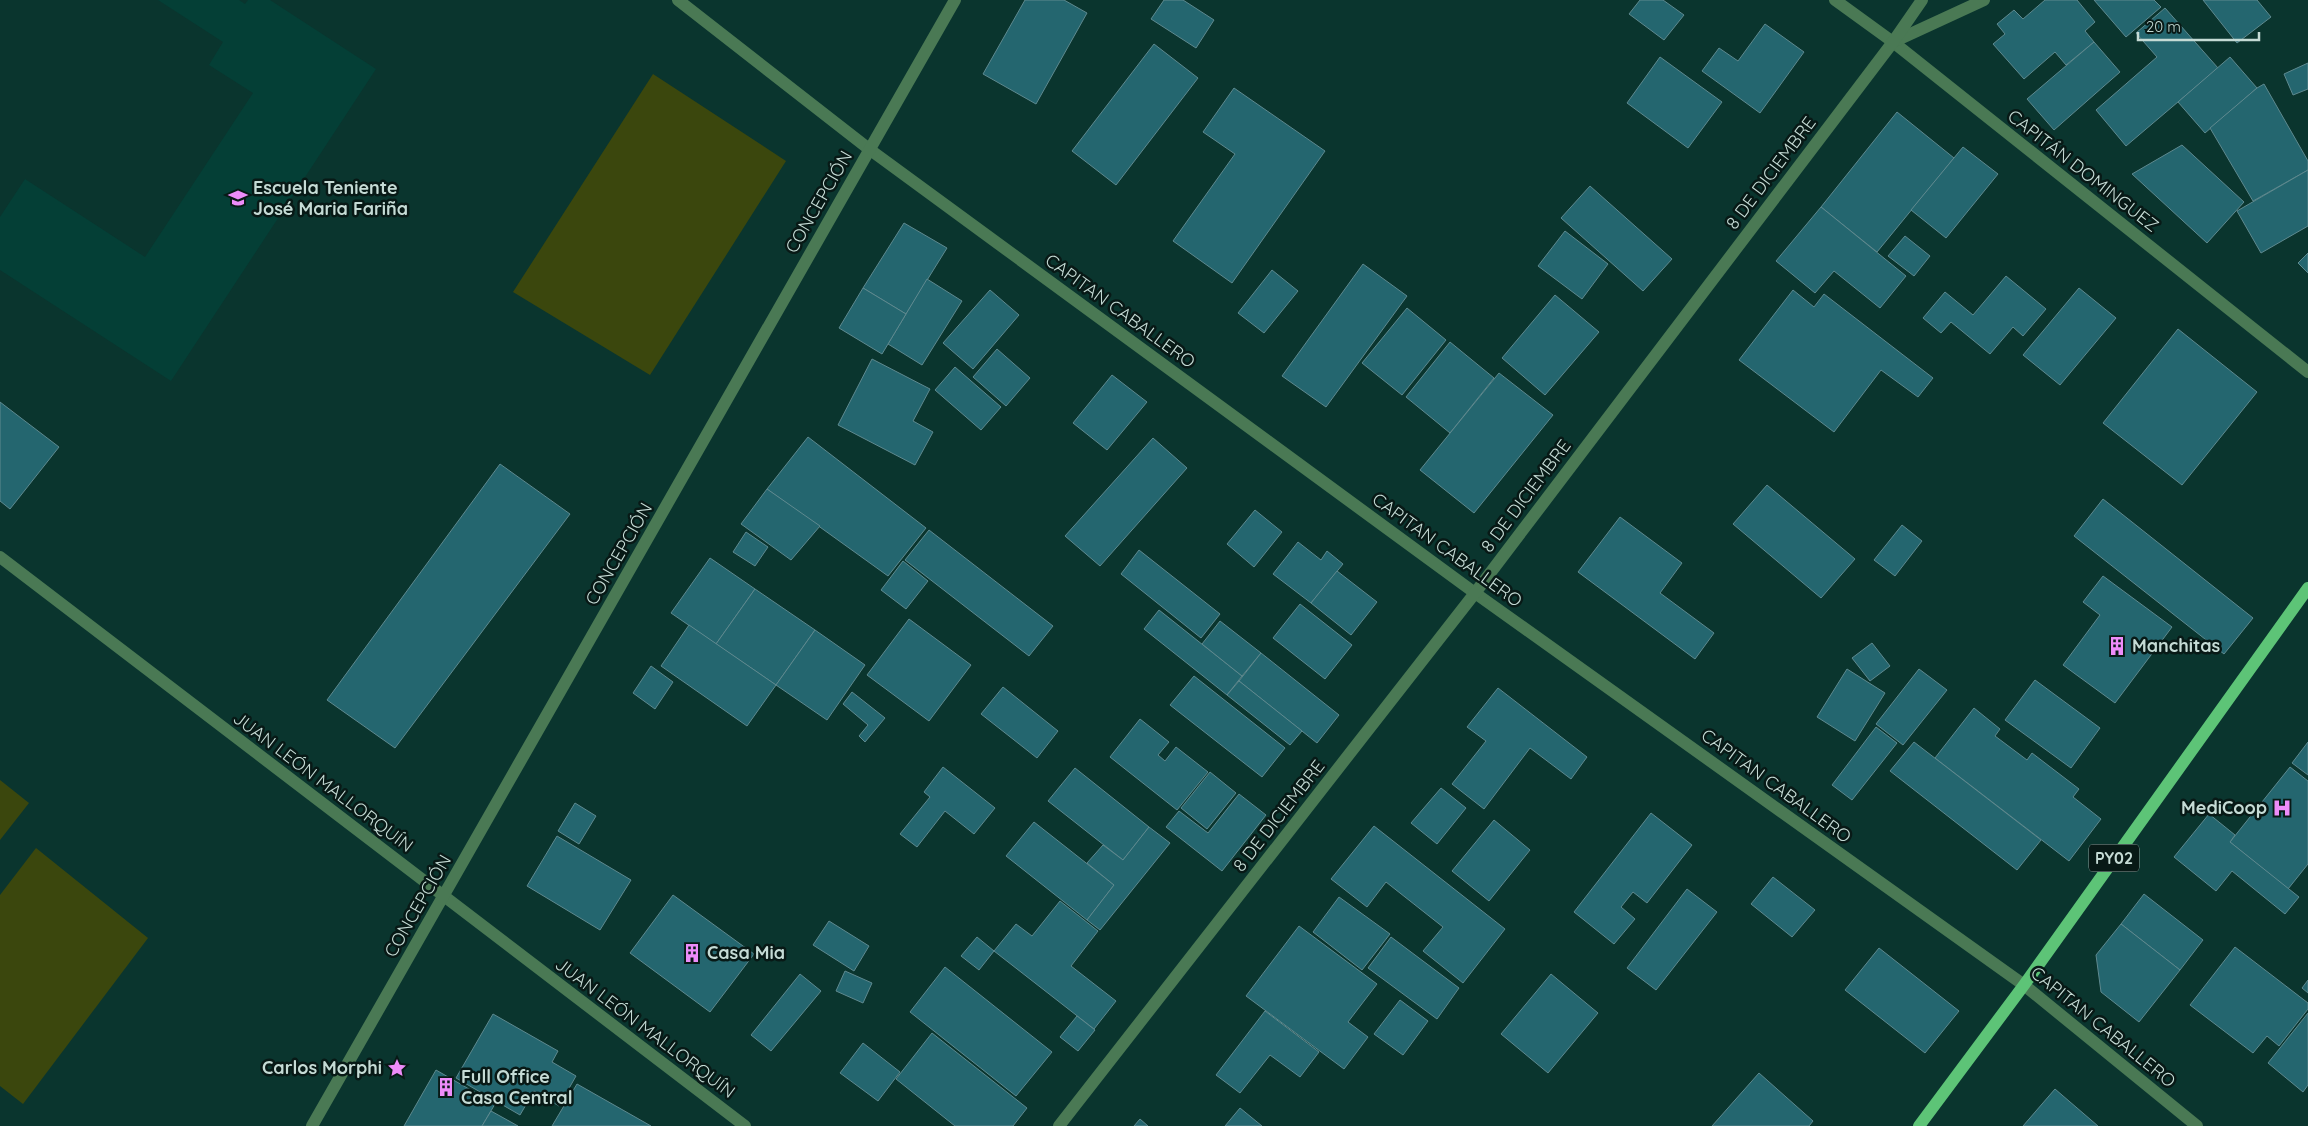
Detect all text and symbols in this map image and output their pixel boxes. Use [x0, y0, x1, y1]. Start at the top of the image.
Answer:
scale bar [2138, 10, 2259, 42]
text: 20 m [2146, 17, 2181, 36]
street label: CAPITÁN DOMINGUEZ [2003, 104, 2163, 237]
street label: 8 DE DICIEMBRE [1721, 112, 1821, 234]
street label: CONCEPCIÓN [780, 146, 857, 257]
place label: Escuela Teniente José Maria Fariña [253, 176, 408, 220]
school or university icon: Escuela Teniente José Maria Fariña [227, 187, 249, 209]
street label: CAPITAN CABALLERO [1041, 248, 1200, 373]
street label: 8 DE DICIEMBRE [1476, 435, 1576, 557]
street label: CAPITAN CABALLERO [1368, 487, 1527, 612]
street label: CONCEPCIÓN [580, 498, 657, 609]
place label: Manchitas [2132, 634, 2221, 657]
building icon: Manchitas [2106, 635, 2128, 657]
street label: JUAN LEÓN MALLORQUÍN [229, 706, 418, 857]
street label: CAPITAN CABALLERO [1697, 723, 1856, 848]
street label: 8 DE DICIEMBRE [1228, 755, 1329, 876]
place label: MediCoop [2181, 796, 2267, 819]
hospital icon: MediCoop [2271, 797, 2293, 819]
road number: PY02 [2089, 844, 2139, 871]
street label: CONCEPCIÓN [379, 850, 456, 961]
place label: Casa Mia [707, 941, 785, 964]
building icon: Casa Mia [681, 942, 703, 964]
street label: JUAN LEÓN MALLORQUÍN [551, 952, 740, 1103]
street label: CAPITAN CABALLERO [2026, 961, 2181, 1092]
place label: Carlos Morphi [262, 1056, 382, 1079]
place icon: Carlos Morphi [386, 1057, 408, 1079]
place label: Full Office Casa Central [461, 1065, 573, 1109]
building icon: Full Office Casa Central [435, 1076, 457, 1098]

